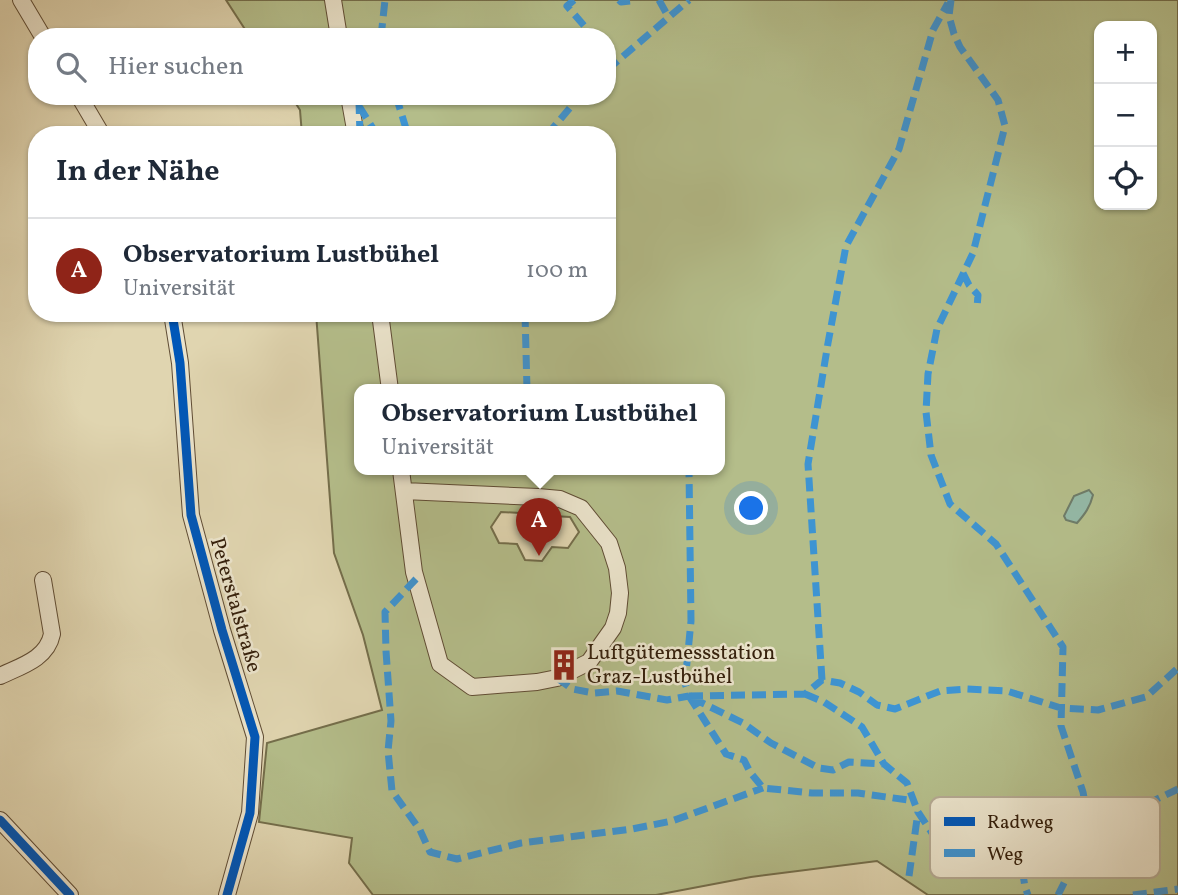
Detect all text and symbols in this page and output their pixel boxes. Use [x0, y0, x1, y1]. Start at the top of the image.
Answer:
map controls [1094, 21, 1157, 210]
button: + [1094, 21, 1157, 84]
search box [28, 28, 616, 105]
icon: search [52, 48, 90, 86]
text: Hier suchen [108, 49, 244, 85]
button: − [1094, 84, 1157, 147]
button: locate [1094, 147, 1157, 210]
text: In der Nähe [56, 151, 220, 193]
text: Observatorium Lustbühel [123, 237, 439, 273]
text: A [71, 255, 87, 287]
text: 100 m [526, 255, 588, 287]
text: Universität [123, 273, 236, 305]
popup [354, 384, 725, 475]
text: Observatorium Lustbühel [381, 396, 698, 432]
text: Universität [381, 432, 494, 464]
your location [734, 491, 768, 525]
pin: A [516, 498, 562, 556]
street label: Peterstalstraße [202, 534, 268, 676]
place label: Luftgütemessstation Graz-Lustbühel [587, 639, 775, 692]
building icon: Luftgütemessstation Graz-Lustbühel [547, 648, 581, 682]
legend [930, 797, 1160, 878]
text: Radweg [987, 810, 1053, 836]
text: Weg [987, 842, 1023, 868]

